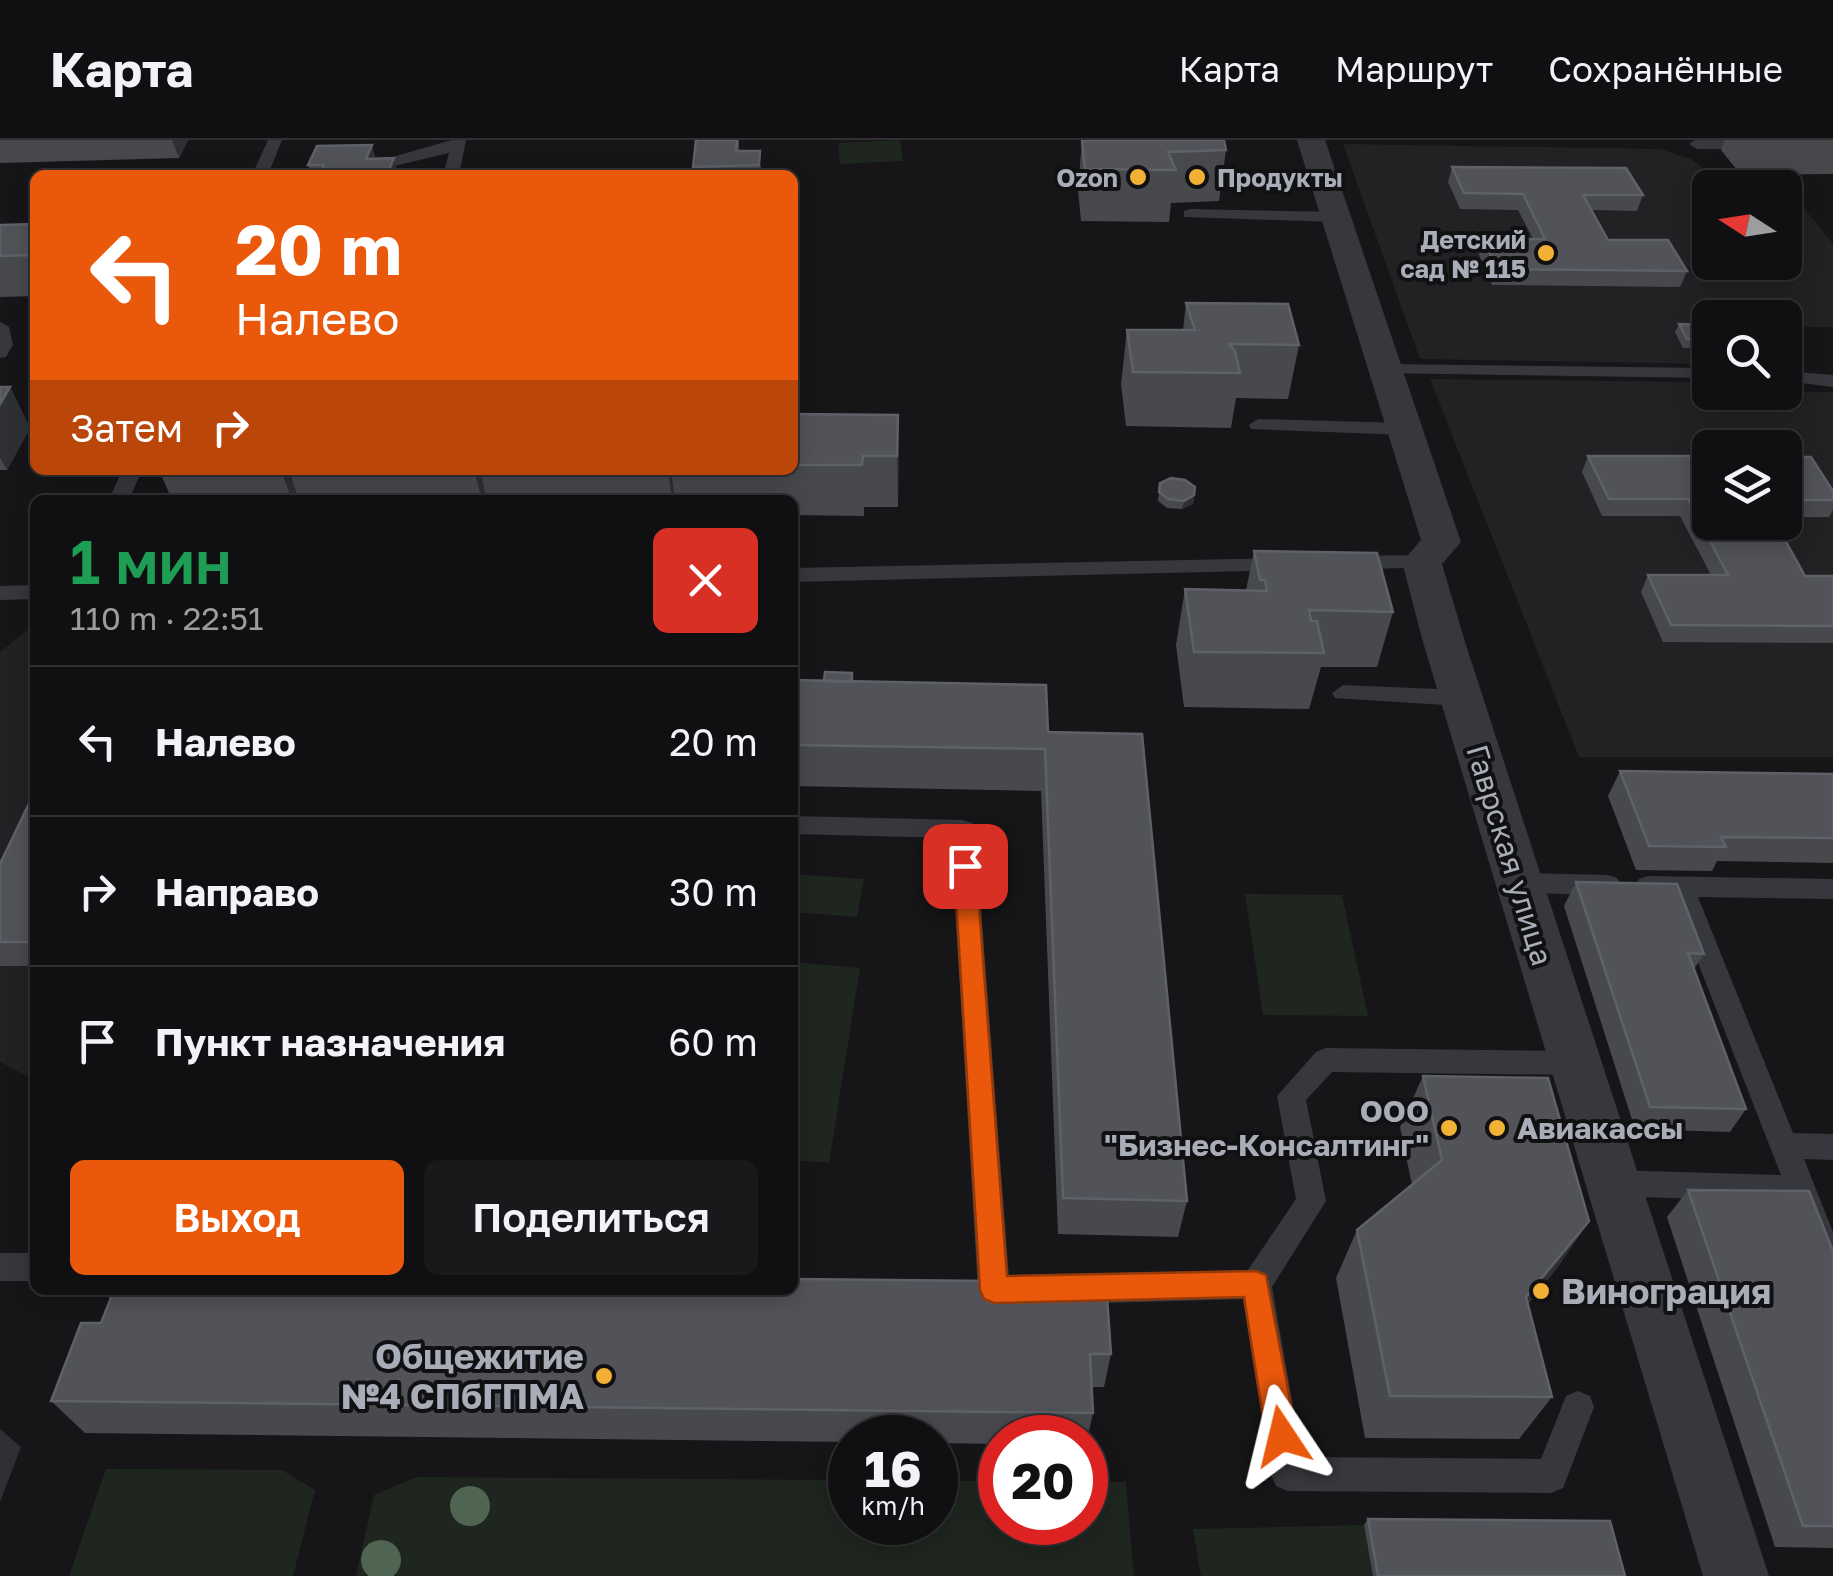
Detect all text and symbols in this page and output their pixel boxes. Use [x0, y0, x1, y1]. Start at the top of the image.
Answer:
text: Карта [50, 40, 193, 98]
text: Карта [1179, 48, 1280, 90]
text: Маршрут [1335, 48, 1493, 90]
text: Сохранённые [1548, 48, 1783, 90]
place label: Ozon [1056, 162, 1118, 193]
place label: Продукты [1217, 162, 1343, 193]
marker: Ozon [1127, 166, 1149, 188]
marker: Продукты [1186, 166, 1208, 188]
north arrow [1692, 170, 1802, 280]
map controls [1692, 170, 1802, 540]
text: 20 m [235, 206, 402, 290]
icon: left [70, 210, 200, 340]
place label: Детский сад № 115 [1400, 224, 1526, 284]
marker: Детский сад № 115 [1535, 242, 1557, 264]
text: Налево [235, 291, 399, 345]
button: search [1692, 300, 1802, 410]
icon: right [203, 400, 258, 455]
text: Затем [70, 405, 183, 450]
button: layers [1692, 430, 1802, 540]
text: 1 мин [70, 525, 232, 597]
button: close [653, 528, 758, 633]
text: 110 m · 22:51 [70, 599, 264, 637]
icon: left [70, 714, 125, 769]
text: Налево [155, 719, 296, 764]
text: 20 m [669, 719, 758, 764]
street label: Гаврская улица [1459, 740, 1561, 970]
pin [923, 824, 1008, 909]
icon: arrive [938, 839, 993, 894]
icon: right [70, 864, 125, 919]
text: Направо [155, 869, 319, 914]
text: 30 m [669, 869, 758, 914]
icon: arrive [70, 1014, 125, 1069]
text: Пункт назначения [155, 1019, 505, 1064]
text: 60 m [668, 1019, 758, 1064]
place label: ООО "Бизнес-Консалтинг" [1104, 1093, 1429, 1163]
place label: Авиакассы [1517, 1110, 1683, 1146]
marker: ООО "Бизнес-Консалтинг" [1438, 1117, 1460, 1139]
marker: Авиакассы [1486, 1117, 1508, 1139]
button: Выход [70, 1160, 404, 1275]
button: Поделиться [424, 1160, 758, 1275]
place label: Винограция [1561, 1270, 1771, 1312]
marker: Винограция [1530, 1280, 1552, 1302]
place label: Общежитие №4 СПбГПМА [340, 1335, 584, 1417]
marker: Общежитие №4 СПбГПМА [593, 1365, 615, 1387]
position arrow [1230, 1384, 1334, 1488]
speed limit sign: 20 [978, 1415, 1108, 1545]
text: 16 [864, 1438, 922, 1498]
text: km/h [861, 1490, 925, 1521]

